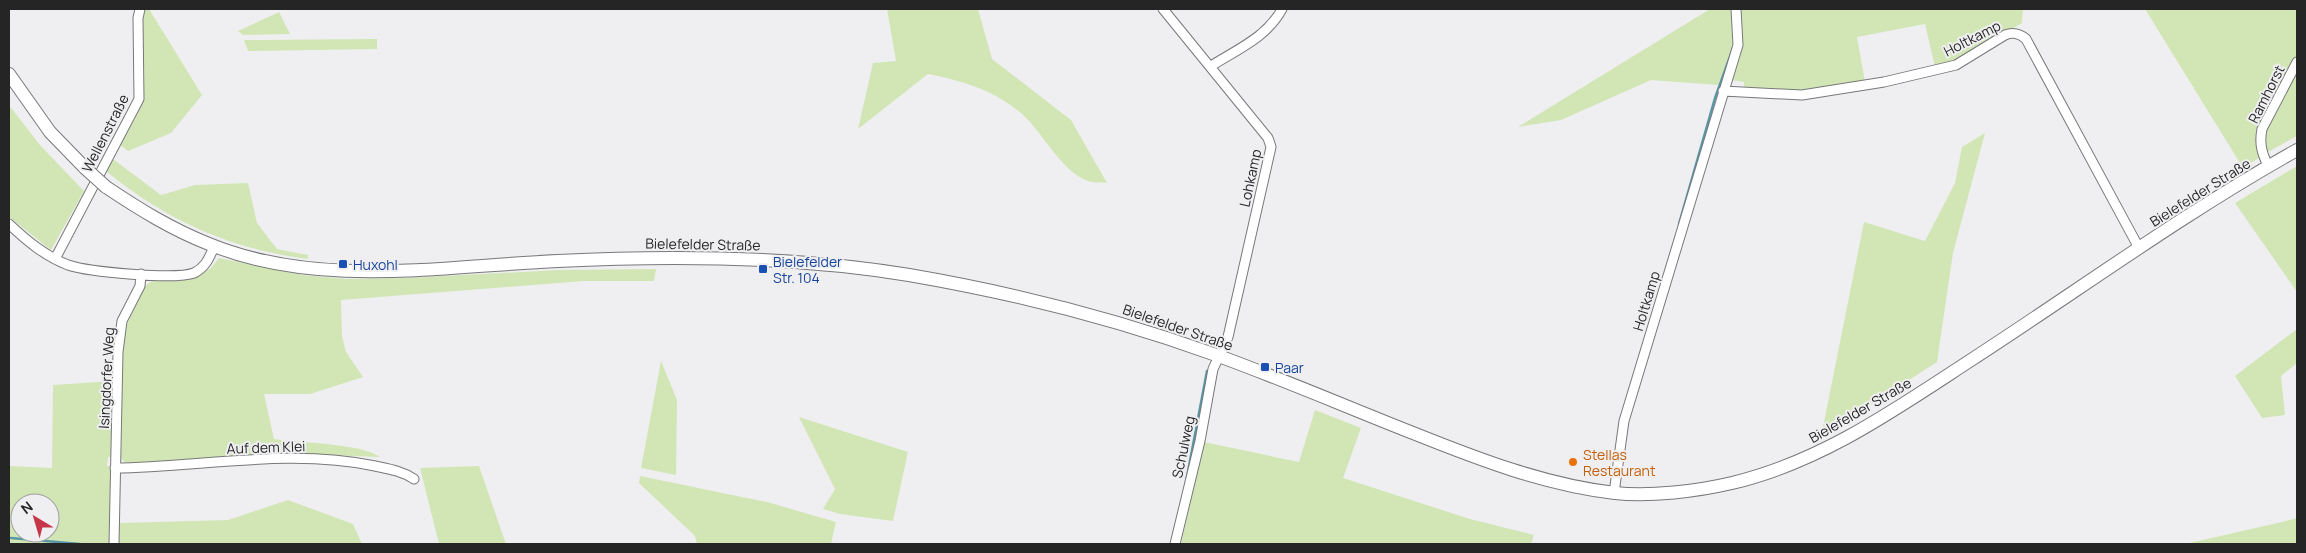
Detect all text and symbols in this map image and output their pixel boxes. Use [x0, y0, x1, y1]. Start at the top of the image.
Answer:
street label: Holtkamp [1940, 16, 2004, 60]
street label: Ramhorst [2243, 61, 2289, 126]
street label: Wellenstraße [77, 91, 133, 175]
street label: Lohkamp [1235, 147, 1265, 209]
street label: Bielefelder Straße [2146, 153, 2254, 231]
street label: Bielefelder Straße [645, 233, 761, 255]
place label: Bielefelder Str. 104 [773, 252, 842, 287]
place label: Huxohl [353, 255, 398, 274]
marker: Huxohl [337, 258, 349, 270]
marker: Bielefelder Str. 104 [757, 263, 769, 275]
street label: Holtkamp [1628, 269, 1664, 333]
street label: Bielefelder Straße [1120, 299, 1236, 355]
street label: Isingdorfer Weg [94, 327, 118, 429]
place label: Paar [1275, 358, 1304, 377]
marker: Paar [1259, 361, 1271, 373]
street label: Bielefelder Straße [1805, 373, 1915, 447]
street label: Schulweg [1167, 414, 1199, 480]
street label: Auf dem Klei [226, 436, 306, 458]
place label: Stellas Restaurant [1583, 445, 1656, 480]
marker: Stellas Restaurant [1567, 456, 1579, 468]
north arrow [10, 493, 60, 543]
text: N [17, 497, 37, 518]

